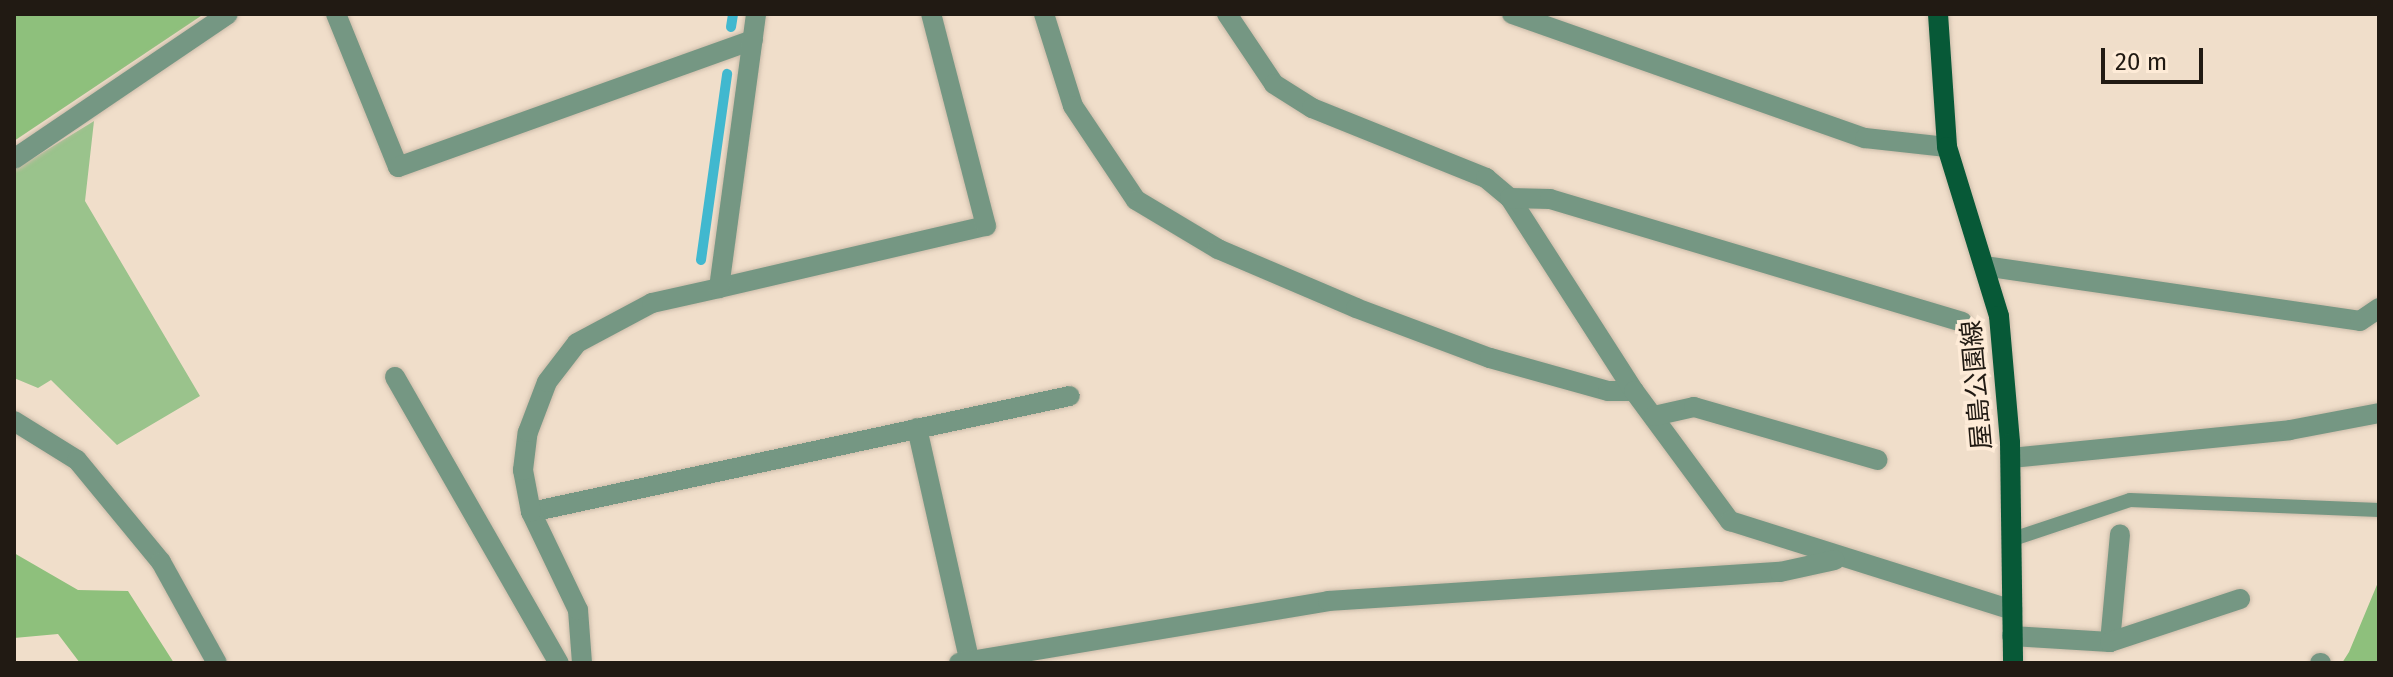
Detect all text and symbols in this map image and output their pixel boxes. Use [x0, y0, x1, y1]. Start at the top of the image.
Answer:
scale bar [2105, 32, 2207, 82]
text: 20 m [2115, 48, 2167, 76]
street label: 屋島公園線 [1956, 319, 1998, 451]

